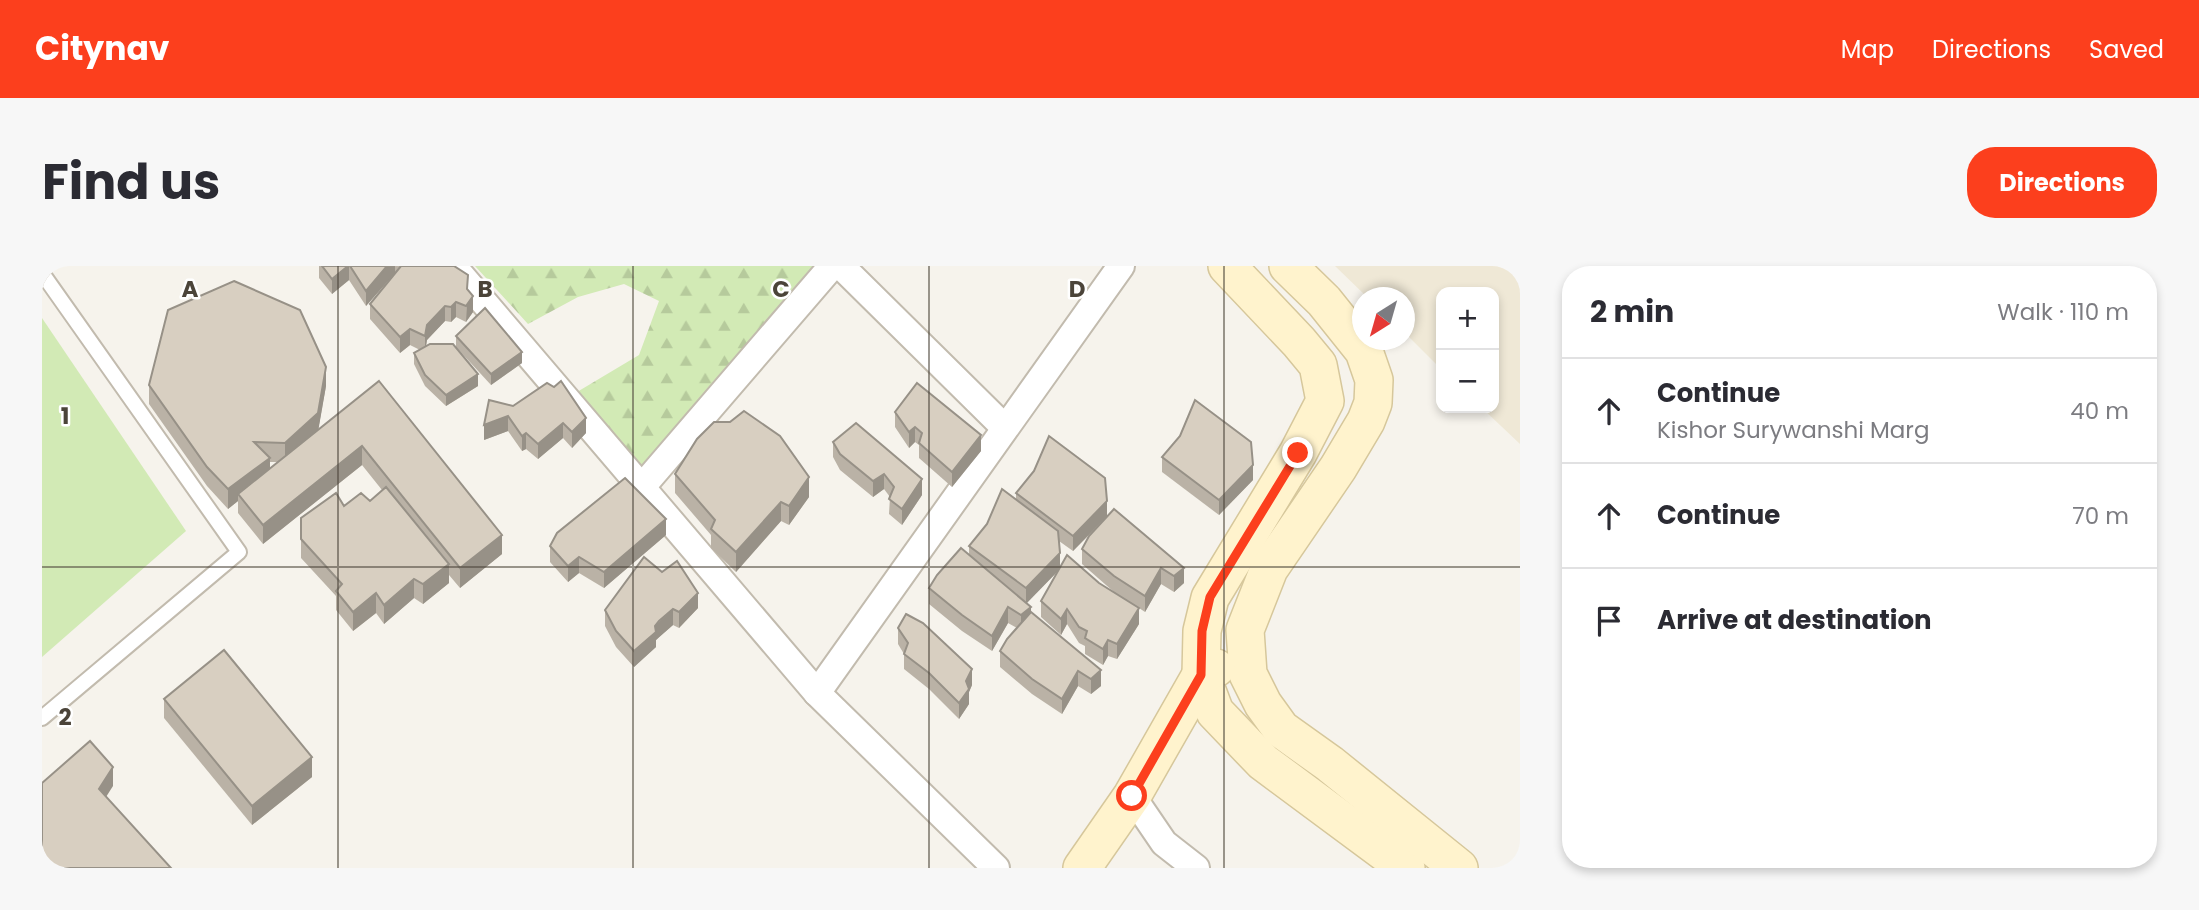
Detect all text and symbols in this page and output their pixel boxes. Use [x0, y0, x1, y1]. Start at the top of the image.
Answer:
text: Citynav [35, 25, 169, 72]
text: Map [1841, 33, 1894, 66]
text: Directions [1932, 33, 2051, 66]
text: Saved [2089, 33, 2164, 66]
button: Directions [1967, 147, 2157, 218]
text: Find us [42, 148, 220, 216]
text: A [182, 273, 199, 305]
text: B [477, 273, 493, 305]
text: C [772, 273, 790, 305]
text: D [1069, 273, 1085, 305]
north arrow [1352, 287, 1415, 350]
map controls [1436, 287, 1499, 413]
button: + [1436, 287, 1499, 350]
text: 2 min [1590, 290, 1674, 333]
text: Walk · 110 m [1997, 296, 2129, 328]
button: − [1436, 350, 1499, 413]
text: Continue [1657, 375, 1780, 411]
icon: ahead [1590, 392, 1628, 430]
text: 40 m [2070, 395, 2129, 427]
text: 1 [61, 400, 69, 432]
text: Kishor Surywanshi Marg [1657, 414, 1929, 446]
route end [1282, 437, 1313, 468]
icon: ahead [1590, 497, 1628, 535]
text: Continue [1657, 497, 1780, 533]
text: 70 m [2072, 500, 2129, 532]
icon: arrive [1590, 602, 1628, 640]
text: Arrive at destination [1657, 602, 1932, 638]
text: 2 [58, 701, 72, 733]
route start [1116, 780, 1147, 811]

